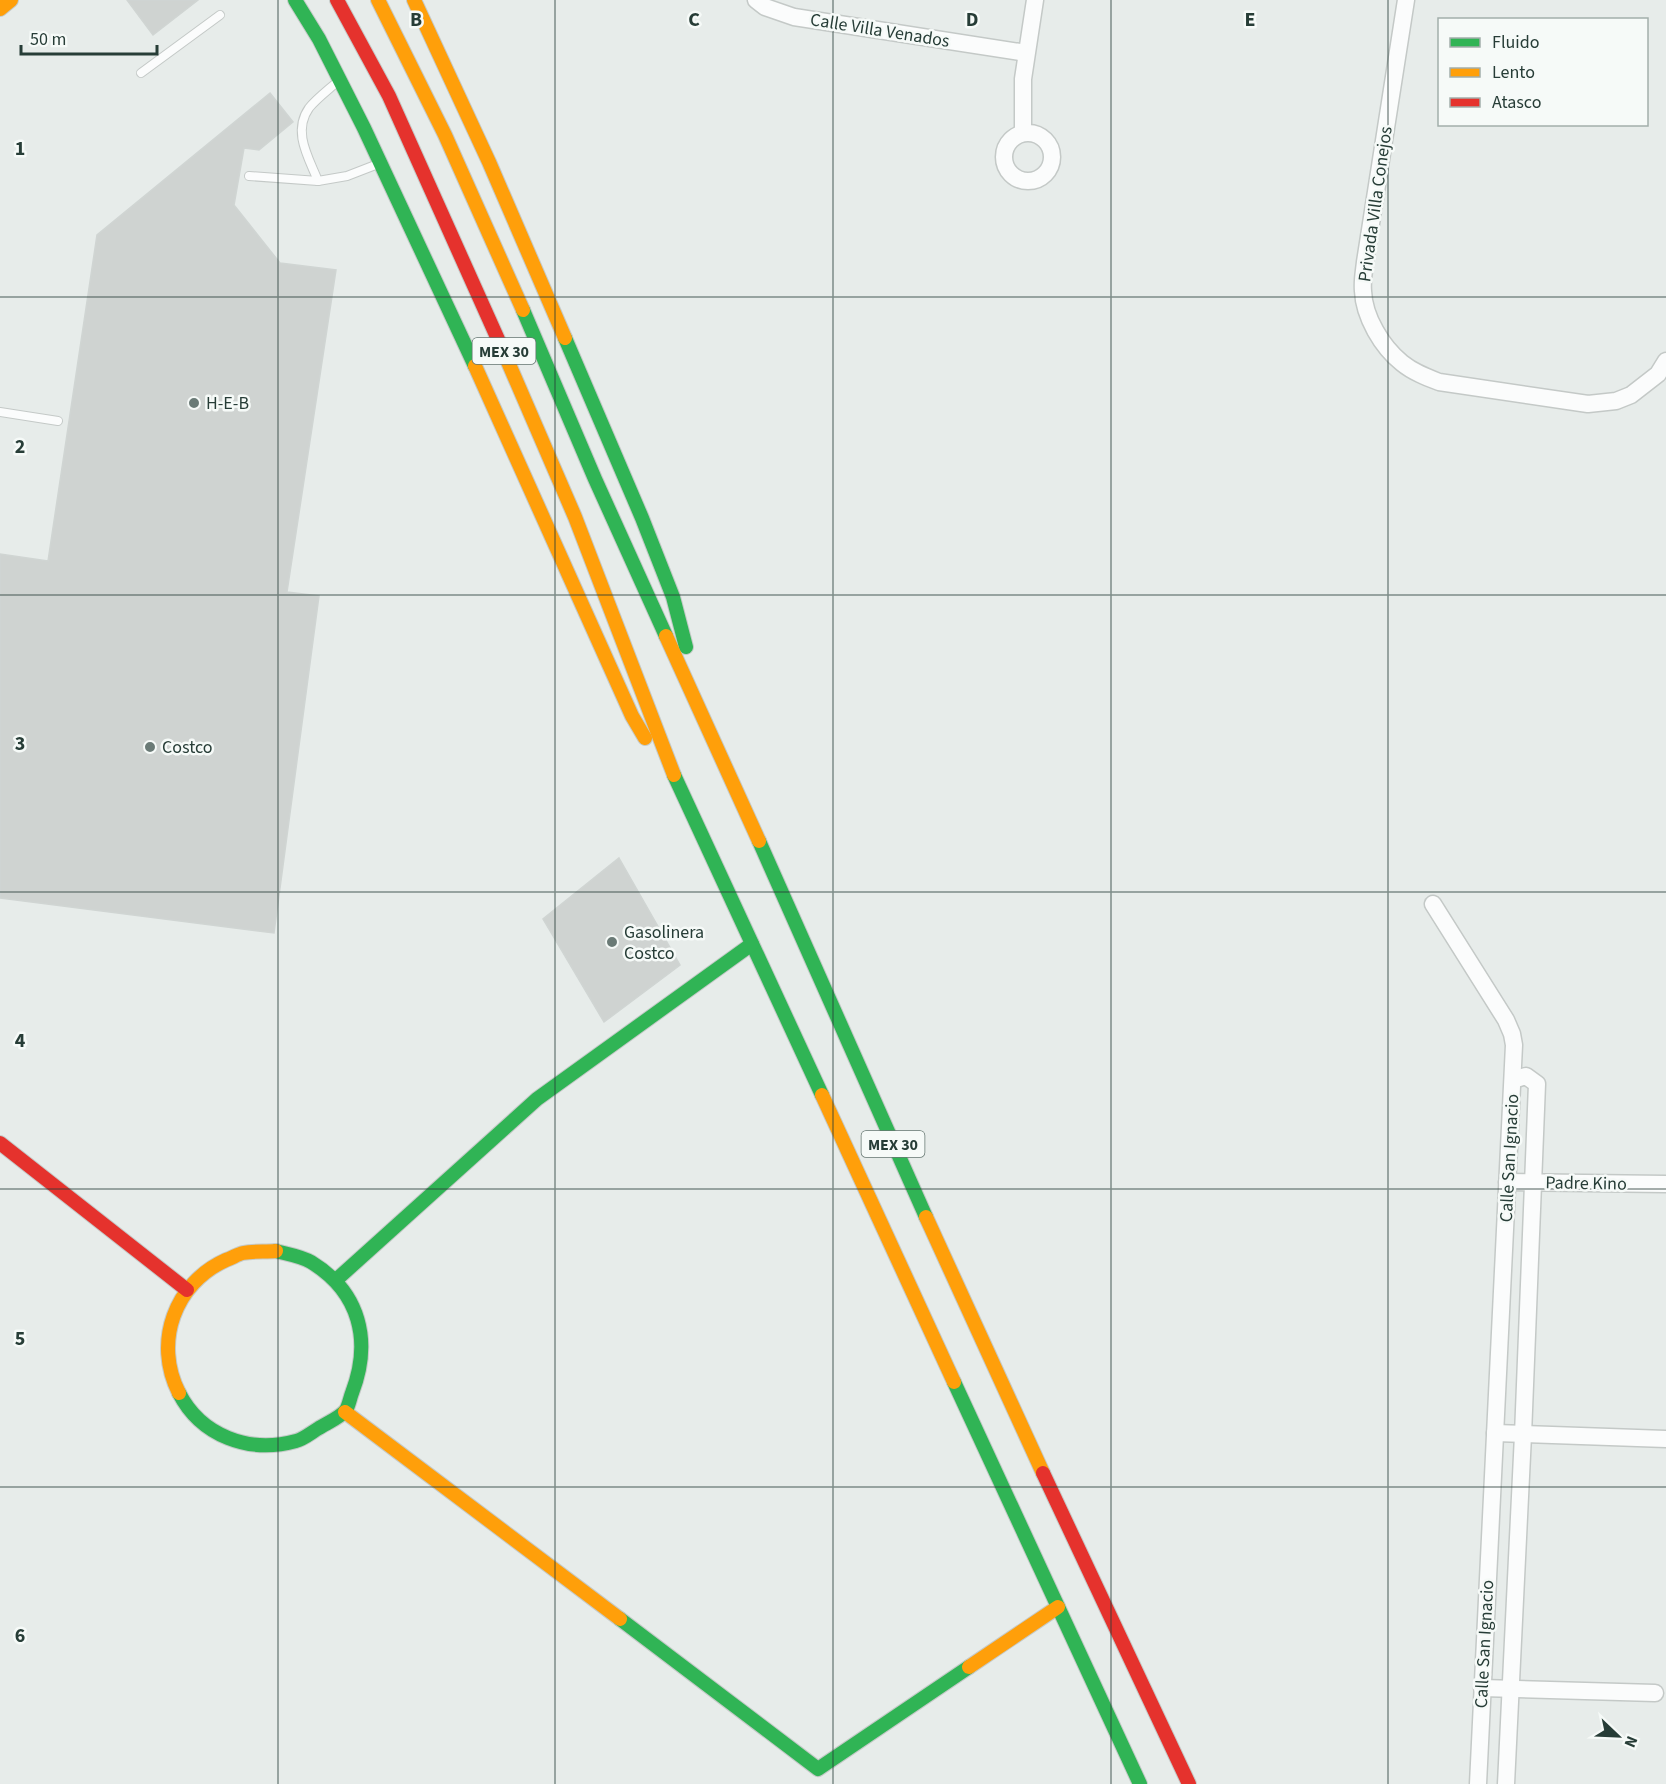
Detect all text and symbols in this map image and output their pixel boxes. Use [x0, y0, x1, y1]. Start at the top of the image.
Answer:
text: B [410, 6, 422, 34]
text: C [688, 6, 700, 34]
text: D [966, 6, 978, 34]
text: E [1245, 6, 1255, 34]
street label: Calle Villa Venados [808, 7, 951, 54]
scale bar [21, 18, 158, 56]
legend [1438, 18, 1648, 126]
text: 50 m [30, 27, 66, 52]
text: Fluido [1492, 30, 1539, 55]
text: Lento [1492, 60, 1535, 85]
text: Atasco [1492, 90, 1541, 115]
street label: Privada Villa Conejos [1352, 125, 1399, 283]
text: 1 [15, 135, 25, 163]
road number: MEX 30 [472, 338, 536, 364]
place label: H-E-B [206, 391, 249, 416]
marker: H-E-B [187, 396, 201, 410]
text: 2 [15, 433, 25, 461]
text: 3 [15, 730, 25, 758]
place label: Costco [162, 735, 213, 760]
marker: Costco [143, 740, 157, 754]
place label: Gasolinera Costco [624, 920, 704, 966]
marker: Gasolinera Costco [605, 935, 619, 949]
text: 4 [15, 1027, 26, 1055]
street label: Calle San Ignacio [1494, 1093, 1525, 1223]
road number: MEX 30 [862, 1131, 924, 1157]
street label: Padre Kino [1545, 1170, 1627, 1197]
text: 5 [15, 1325, 25, 1353]
street label: Calle San Ignacio [1469, 1579, 1500, 1709]
text: 6 [15, 1622, 25, 1650]
north arrow [1588, 1706, 1648, 1766]
text: N [1619, 1732, 1643, 1751]

